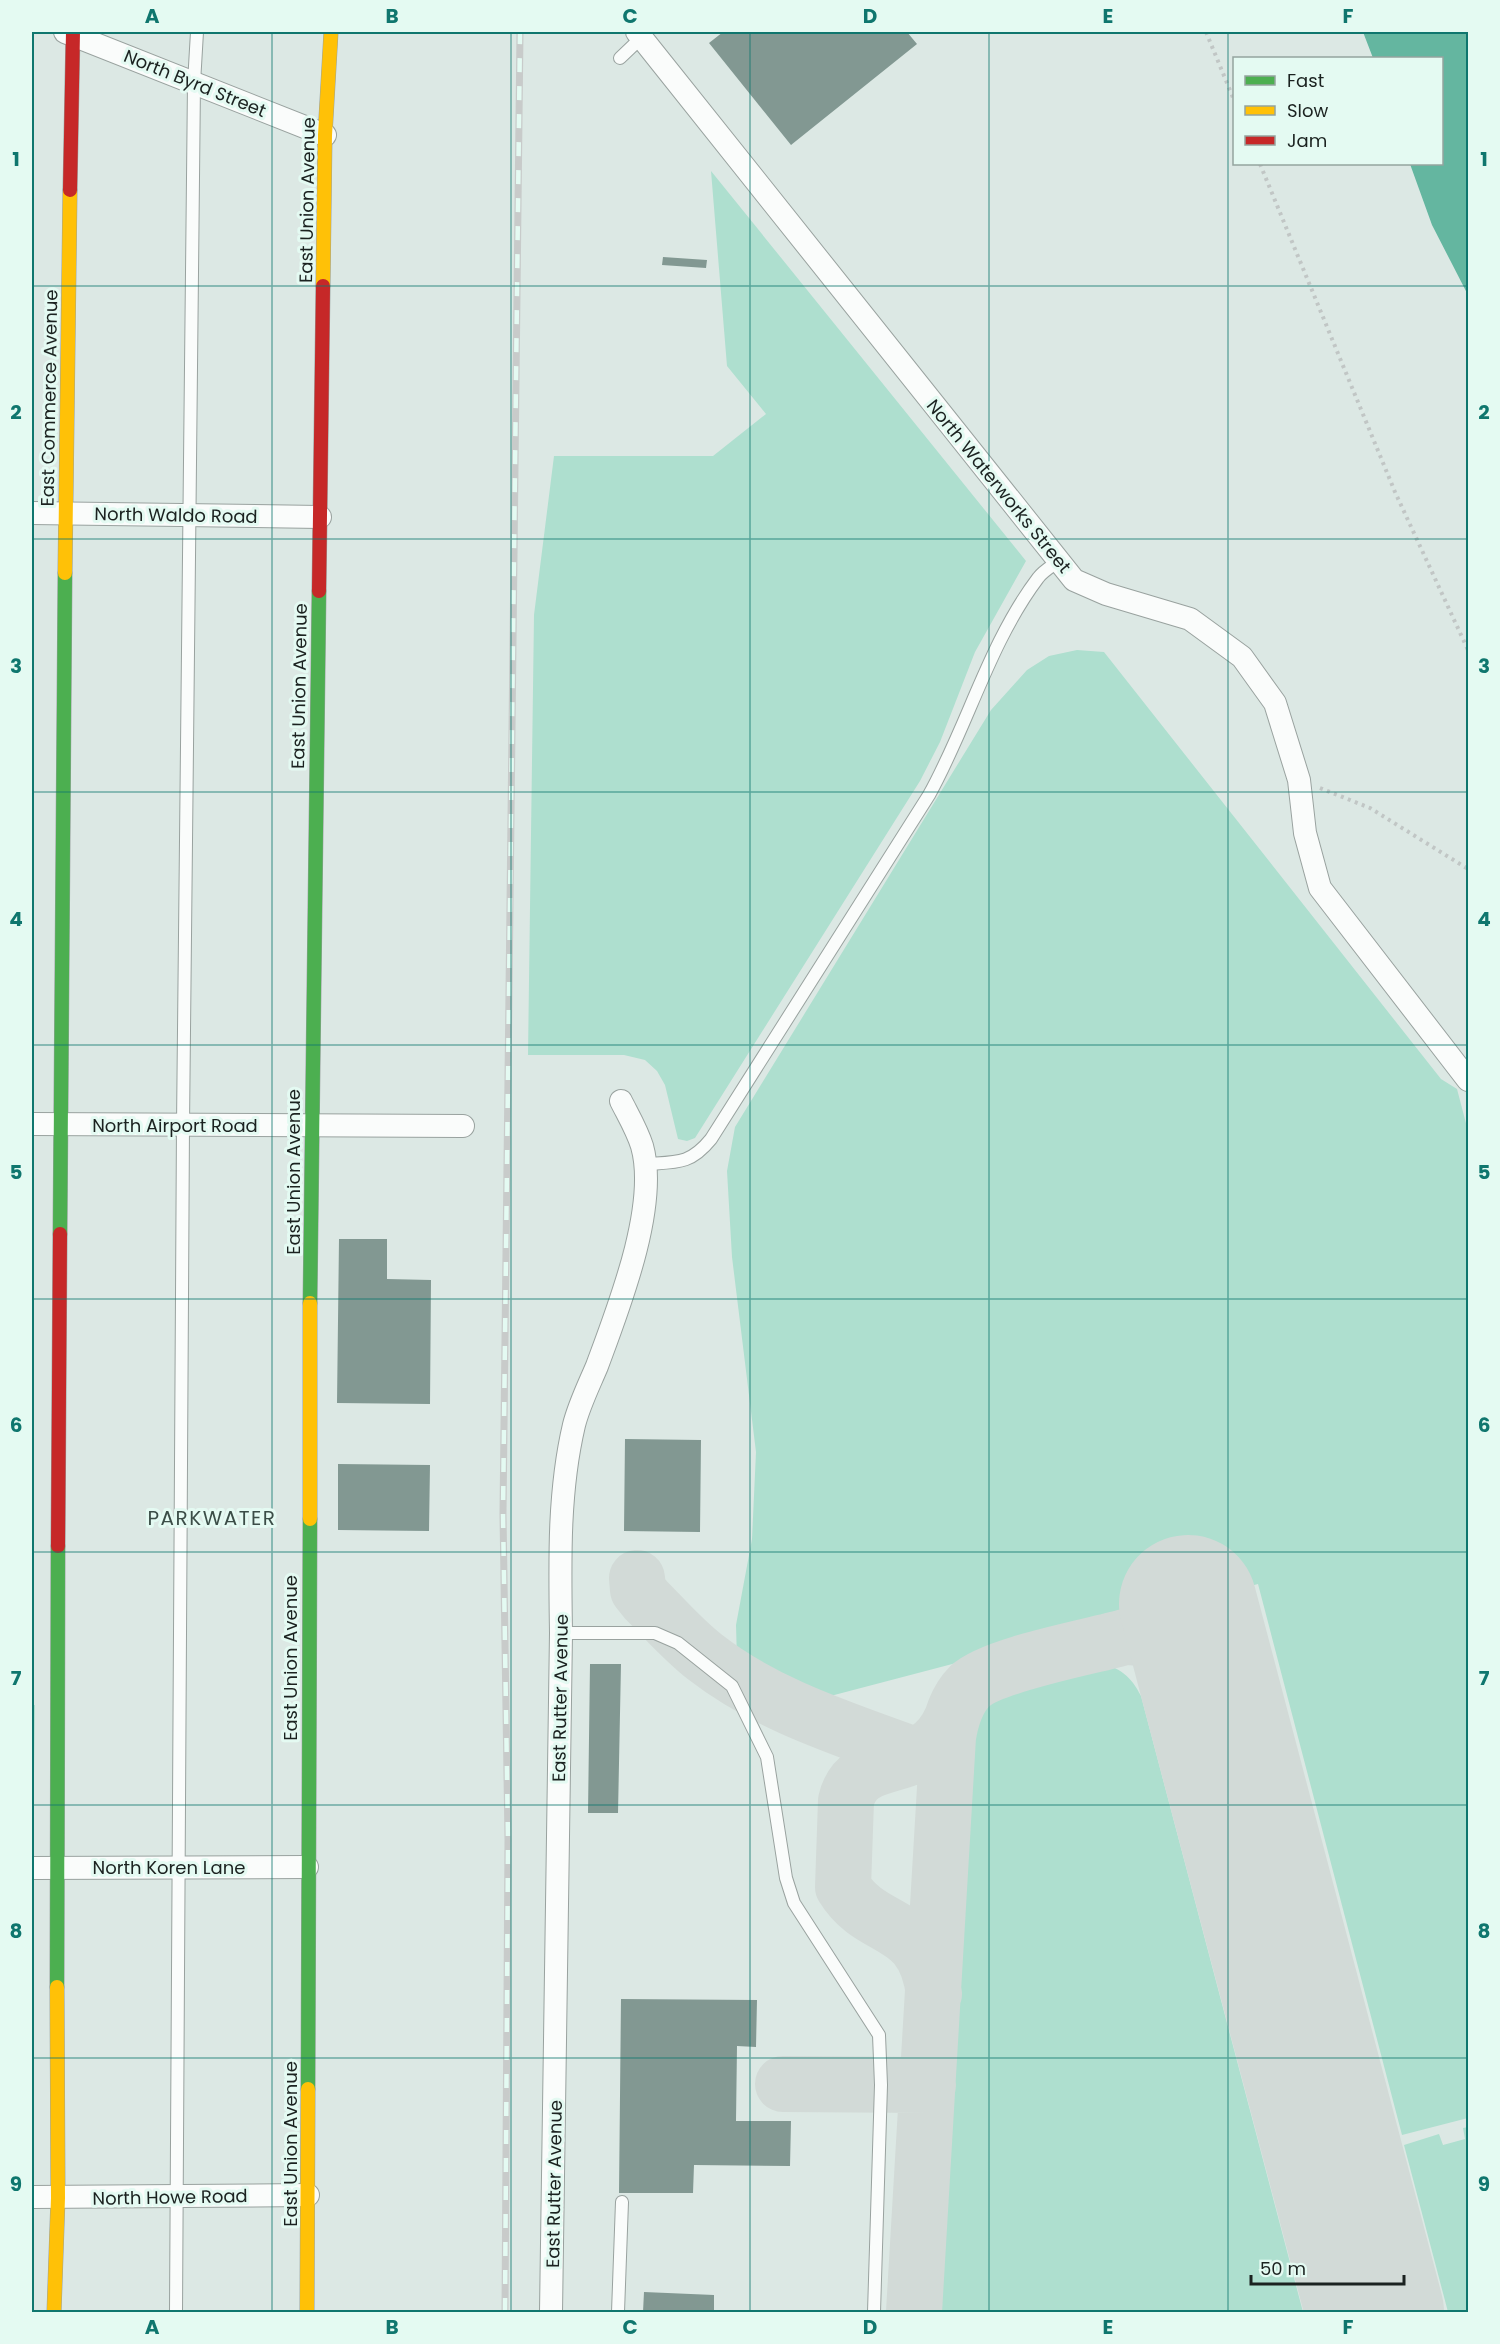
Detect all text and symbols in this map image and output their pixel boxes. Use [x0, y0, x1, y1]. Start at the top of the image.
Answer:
text: A [145, 2, 160, 30]
text: B [385, 2, 399, 30]
text: C [622, 2, 638, 30]
text: D [863, 2, 877, 30]
text: E [1103, 2, 1113, 30]
text: F [1343, 2, 1354, 30]
street label: North Byrd Street [120, 43, 270, 123]
legend [1233, 57, 1443, 165]
text: Fast [1287, 68, 1324, 93]
text: Slow [1287, 98, 1329, 123]
street label: East Union Avenue [293, 117, 321, 283]
text: Jam [1287, 128, 1327, 153]
text: 1 [12, 145, 20, 173]
text: 1 [1480, 145, 1488, 173]
street label: East Commerce Avenue [35, 289, 63, 507]
street label: North Waterworks Street [921, 394, 1077, 578]
text: 2 [10, 398, 22, 426]
text: 2 [1478, 398, 1490, 426]
street label: North Waldo Road [94, 501, 258, 529]
street label: East Union Avenue [285, 603, 313, 769]
text: 3 [10, 652, 22, 680]
text: 3 [1478, 652, 1490, 680]
text: 4 [9, 905, 23, 933]
text: 4 [1477, 905, 1491, 933]
street label: East Union Avenue [281, 1089, 306, 1255]
street label: North Airport Road [92, 1113, 258, 1138]
text: 5 [10, 1158, 23, 1186]
text: 5 [1478, 1158, 1491, 1186]
text: 6 [10, 1411, 22, 1439]
text: 6 [1478, 1411, 1490, 1439]
district label: PARKWATER [148, 1504, 276, 1532]
street label: East Union Avenue [278, 1575, 303, 1741]
street label: East Rutter Avenue [546, 1614, 574, 1782]
text: 7 [11, 1664, 22, 1692]
text: 7 [1479, 1664, 1490, 1692]
street label: North Koren Lane [93, 1855, 245, 1880]
text: 8 [10, 1917, 22, 1945]
text: 8 [1478, 1917, 1490, 1945]
street label: East Union Avenue [278, 2061, 303, 2227]
street label: East Rutter Avenue [540, 2100, 568, 2268]
text: 9 [10, 2170, 22, 2198]
text: 9 [1478, 2170, 1490, 2198]
street label: North Howe Road [92, 2183, 248, 2211]
scale bar [1251, 2248, 1404, 2286]
text: 50 m [1260, 2256, 1306, 2281]
text: A [145, 2313, 160, 2341]
text: B [385, 2313, 399, 2341]
text: C [622, 2313, 638, 2341]
text: D [863, 2313, 877, 2341]
text: E [1103, 2313, 1113, 2341]
text: F [1343, 2313, 1354, 2341]

